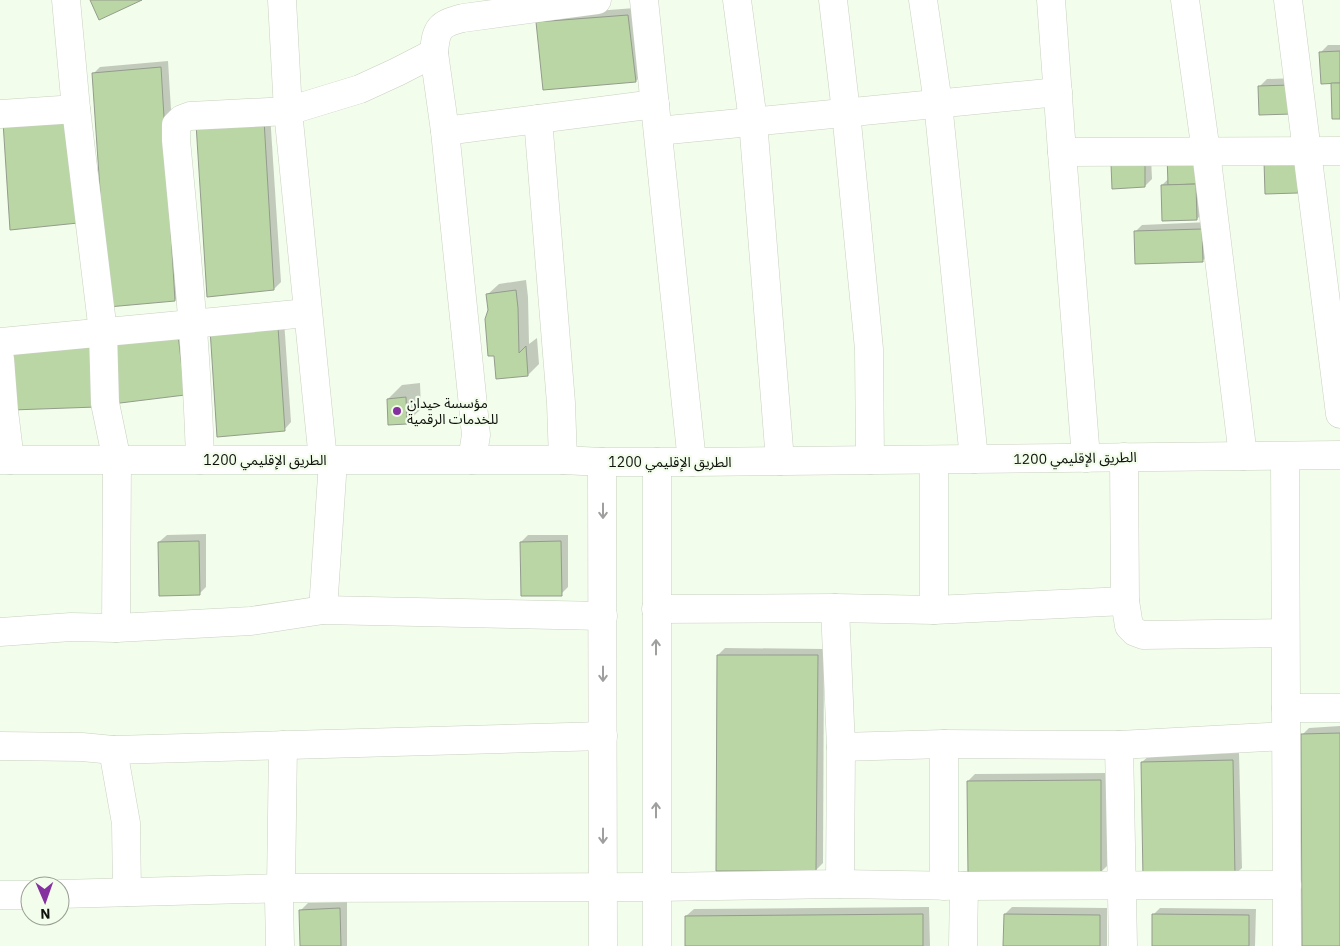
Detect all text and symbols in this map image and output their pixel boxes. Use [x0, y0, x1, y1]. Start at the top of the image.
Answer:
place label: مؤسسة حيدان للخدمات الرقمية [407, 394, 498, 428]
marker: مؤسسة حيدان للخدمات الرقمية [391, 405, 403, 417]
street label: الطريق الإقليمي 1200 [1013, 448, 1137, 470]
street label: الطريق الإقليمي 1200 [203, 451, 327, 471]
street label: الطريق الإقليمي 1200 [608, 453, 732, 473]
one-way arrow [598, 502, 608, 519]
one-way arrow [651, 640, 661, 656]
one-way arrow [598, 665, 608, 681]
one-way arrow [651, 802, 661, 818]
one-way arrow [598, 828, 608, 844]
north arrow [20, 876, 70, 926]
text: N [40, 905, 51, 923]

